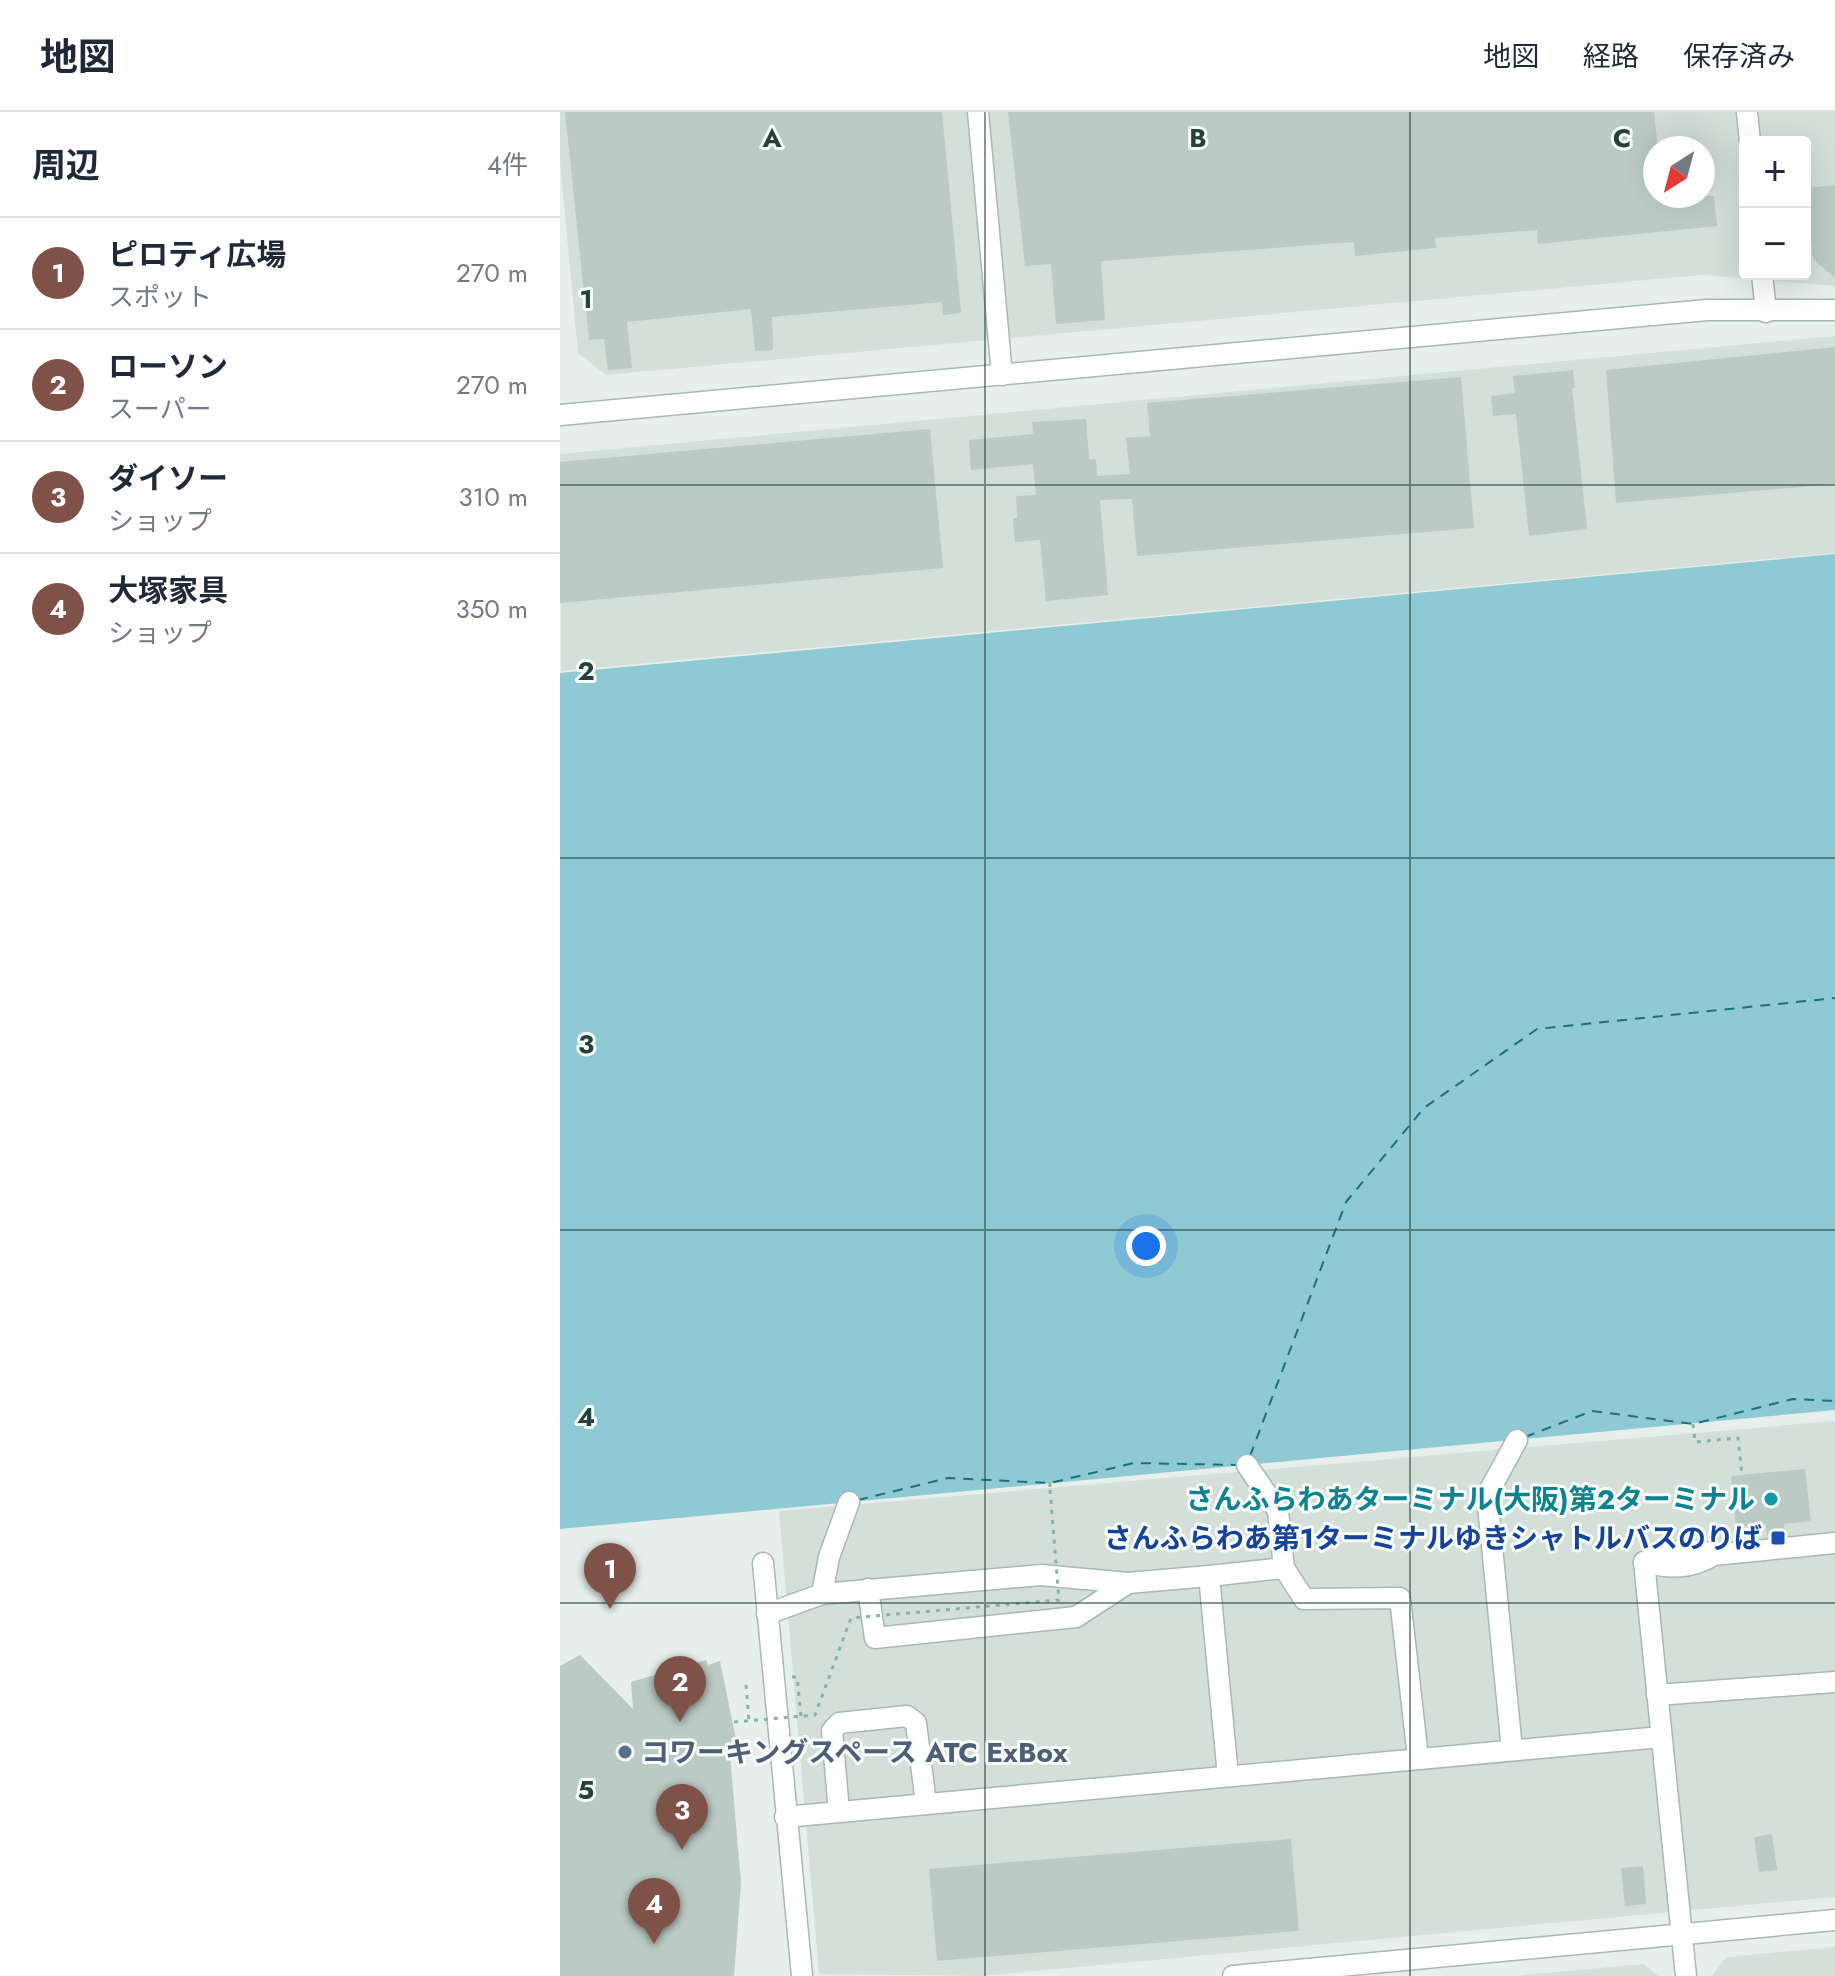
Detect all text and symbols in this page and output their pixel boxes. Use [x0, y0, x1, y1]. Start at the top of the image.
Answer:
text: 地図 [40, 29, 116, 84]
text: 地図 [1483, 36, 1539, 77]
text: 経路 [1583, 36, 1639, 77]
text: 保存済み [1683, 36, 1795, 77]
text: A [761, 119, 782, 157]
text: B [1189, 119, 1207, 157]
text: C [1613, 119, 1631, 157]
north arrow [1643, 136, 1715, 208]
map controls [1739, 136, 1811, 280]
button: + [1739, 136, 1811, 208]
text: 周辺 [32, 141, 100, 190]
text: 4件 [487, 146, 528, 184]
button: − [1739, 208, 1811, 280]
text: ピロティ広場 [108, 233, 286, 276]
text: 1 [51, 254, 65, 292]
text: 270 m [456, 254, 528, 292]
text: スポット [108, 278, 212, 316]
text: 1 [579, 280, 593, 318]
text: ローソン [108, 345, 228, 388]
text: 2 [49, 366, 67, 404]
text: 270 m [456, 366, 528, 404]
text: スーパー [108, 390, 212, 428]
text: ダイソー [108, 457, 228, 500]
text: 3 [50, 478, 66, 516]
text: 310 m [458, 478, 528, 516]
text: ショップ [108, 502, 212, 540]
text: 大塚家具 [108, 569, 228, 612]
text: 4 [49, 590, 67, 628]
text: 350 m [455, 590, 528, 628]
text: ショップ [108, 614, 212, 652]
text: 2 [577, 652, 595, 690]
text: 3 [578, 1025, 594, 1063]
your location [1126, 1226, 1166, 1266]
text: 4 [577, 1398, 595, 1436]
place label: さんふらわあターミナル(大阪)第2ターミナル [1186, 1479, 1755, 1520]
marker: さんふらわあターミナル(大阪)第2ターミナル [1762, 1490, 1780, 1508]
place label: さんふらわあ第1ターミナルゆきシャトルバスのりば [1104, 1518, 1762, 1559]
marker: さんふらわあ第1ターミナルゆきシャトルバスのりば [1769, 1529, 1787, 1547]
pin: 1 [584, 1543, 636, 1609]
pin: 2 [654, 1656, 706, 1722]
place label: コワーキングスペース ATC ExBox [641, 1732, 1068, 1773]
marker: コワーキングスペース ATC ExBox [616, 1743, 634, 1761]
text: 5 [578, 1771, 594, 1809]
pin: 3 [656, 1784, 708, 1850]
pin: 4 [628, 1878, 680, 1944]

